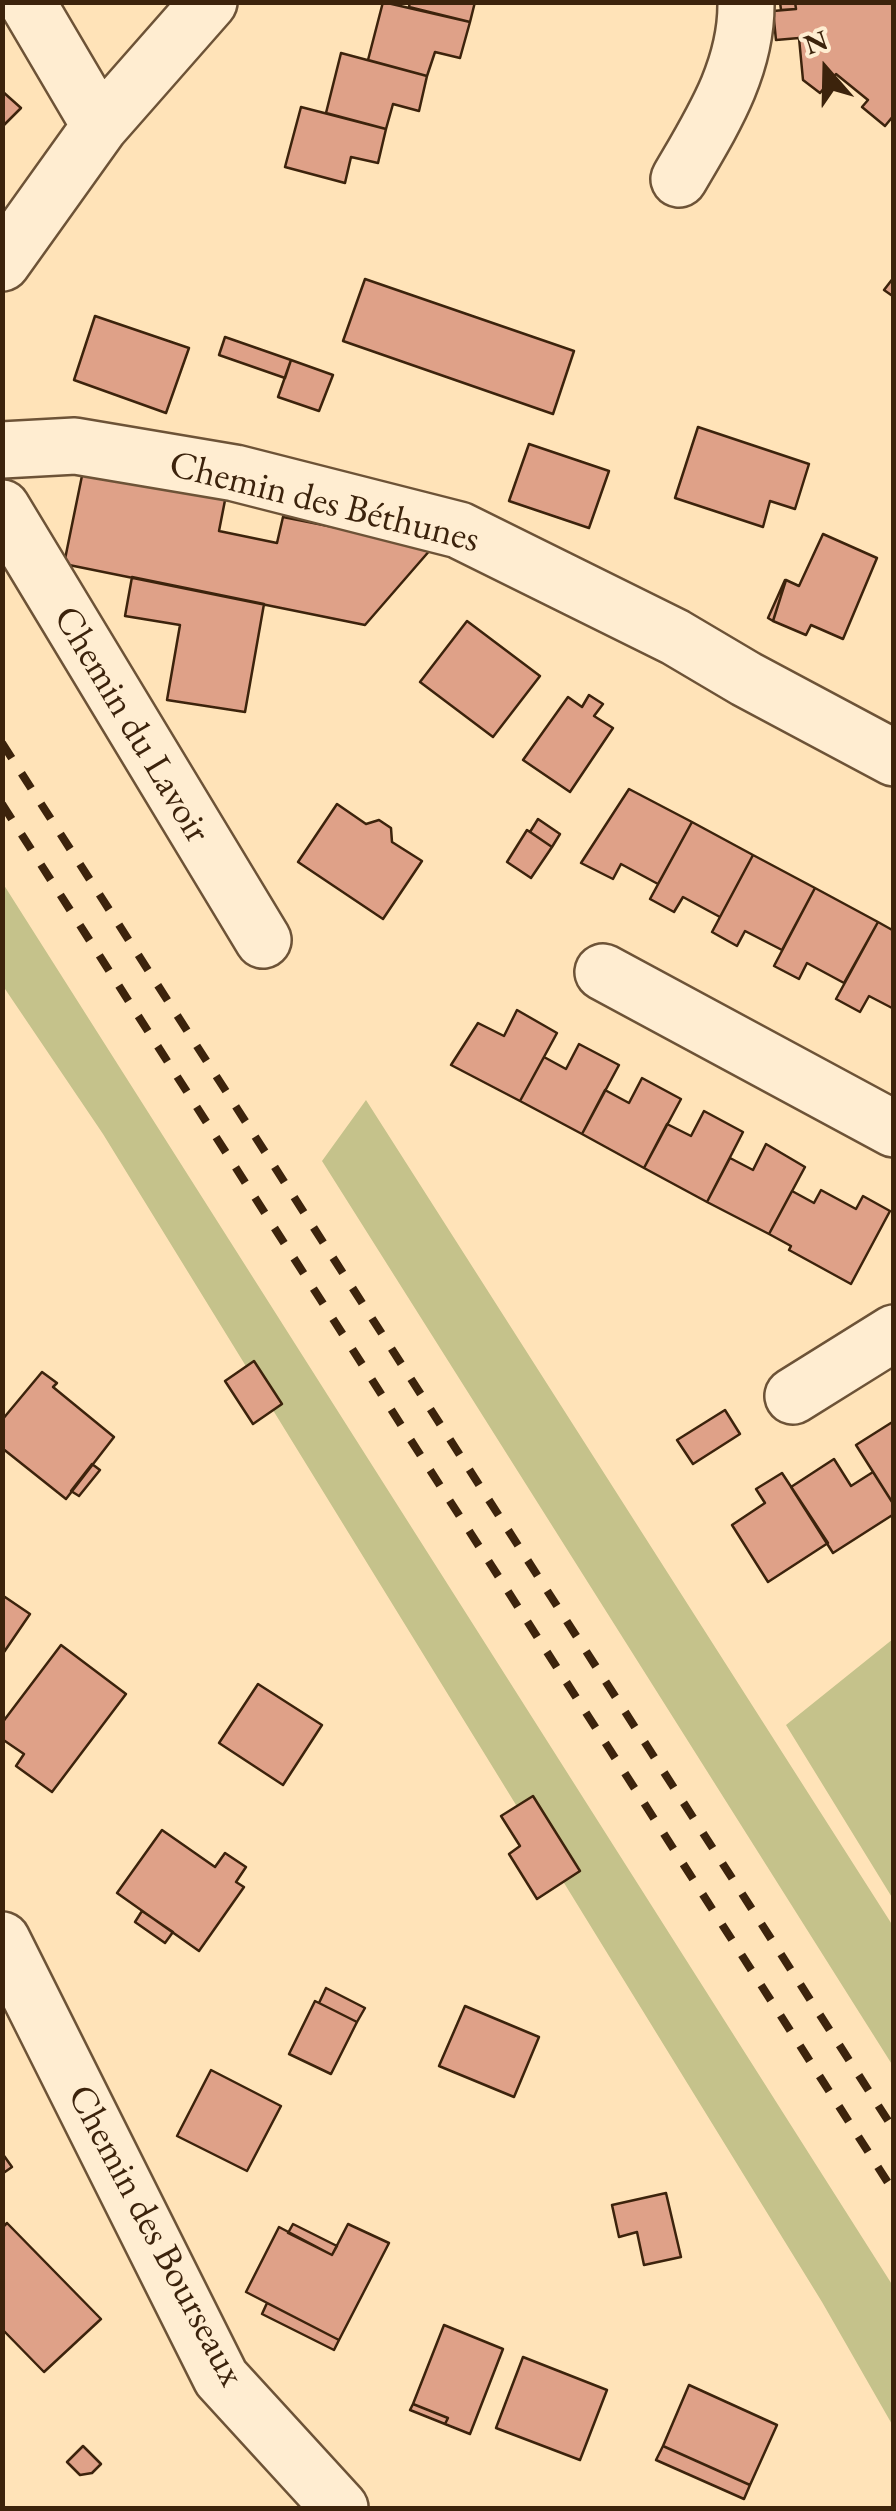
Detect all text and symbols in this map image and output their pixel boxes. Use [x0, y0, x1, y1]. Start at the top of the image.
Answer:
north arrow [776, 20, 876, 120]
text: N [799, 21, 833, 63]
street label: Chemin des Béthunes [164, 442, 484, 564]
street label: Chemin du Lavoir [42, 598, 220, 852]
street label: Chemin des Bourseaux [56, 2078, 254, 2394]

